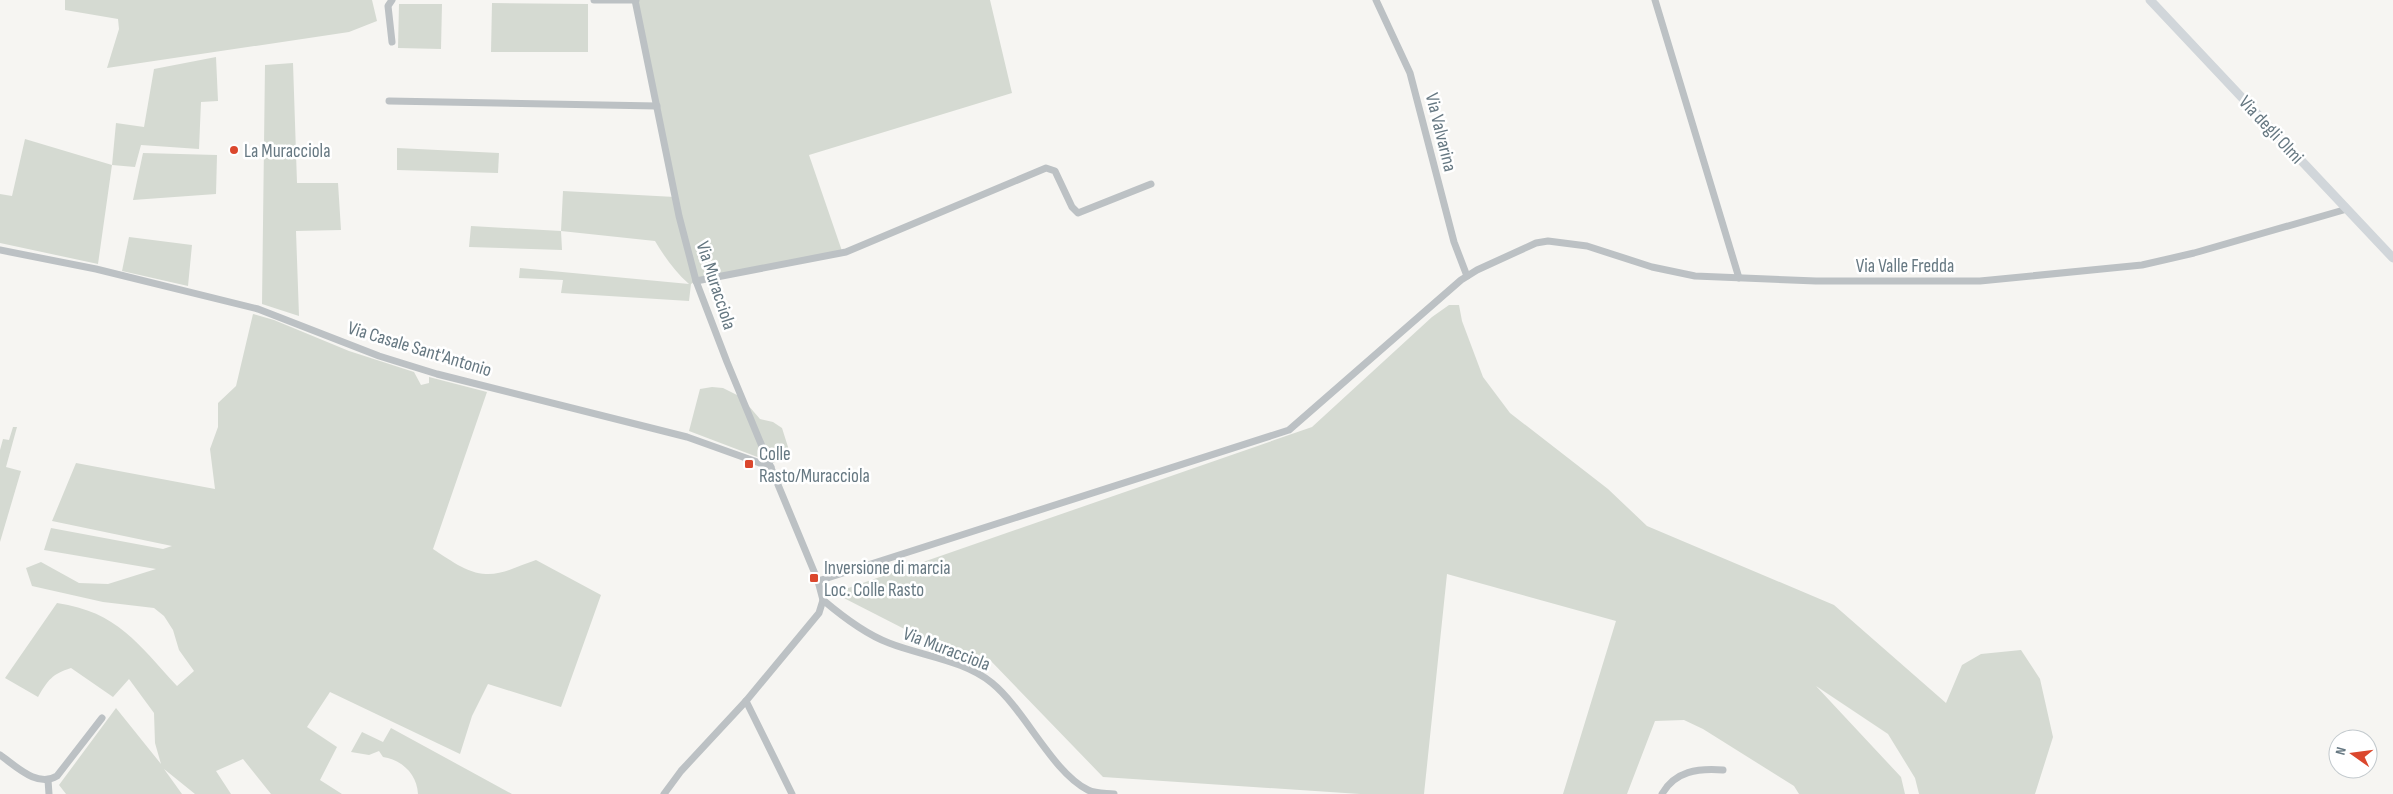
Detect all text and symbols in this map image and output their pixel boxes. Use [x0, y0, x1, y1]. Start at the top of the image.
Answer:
street label: Via Valvarina [1420, 91, 1461, 174]
street label: Via degli Olmi [2234, 91, 2308, 169]
place label: La Muracciola [244, 140, 330, 163]
marker: La Muracciola [228, 144, 240, 156]
street label: Via Muracciola [690, 238, 741, 333]
street label: Via Valle Fredda [1856, 255, 1954, 278]
street label: Via Casale Sant'Antonio [345, 317, 494, 382]
place label: Colle Rasto/Muracciola [759, 443, 870, 488]
marker: Colle Rasto/Muracciola [743, 458, 755, 470]
place label: Inversione di marcia Loc. Colle Rasto [824, 557, 951, 602]
marker: Inversione di marcia Loc. Colle Rasto [808, 572, 820, 584]
street label: Via Muracciola [900, 622, 993, 677]
north arrow [2328, 729, 2378, 779]
text: N [2332, 745, 2350, 757]

